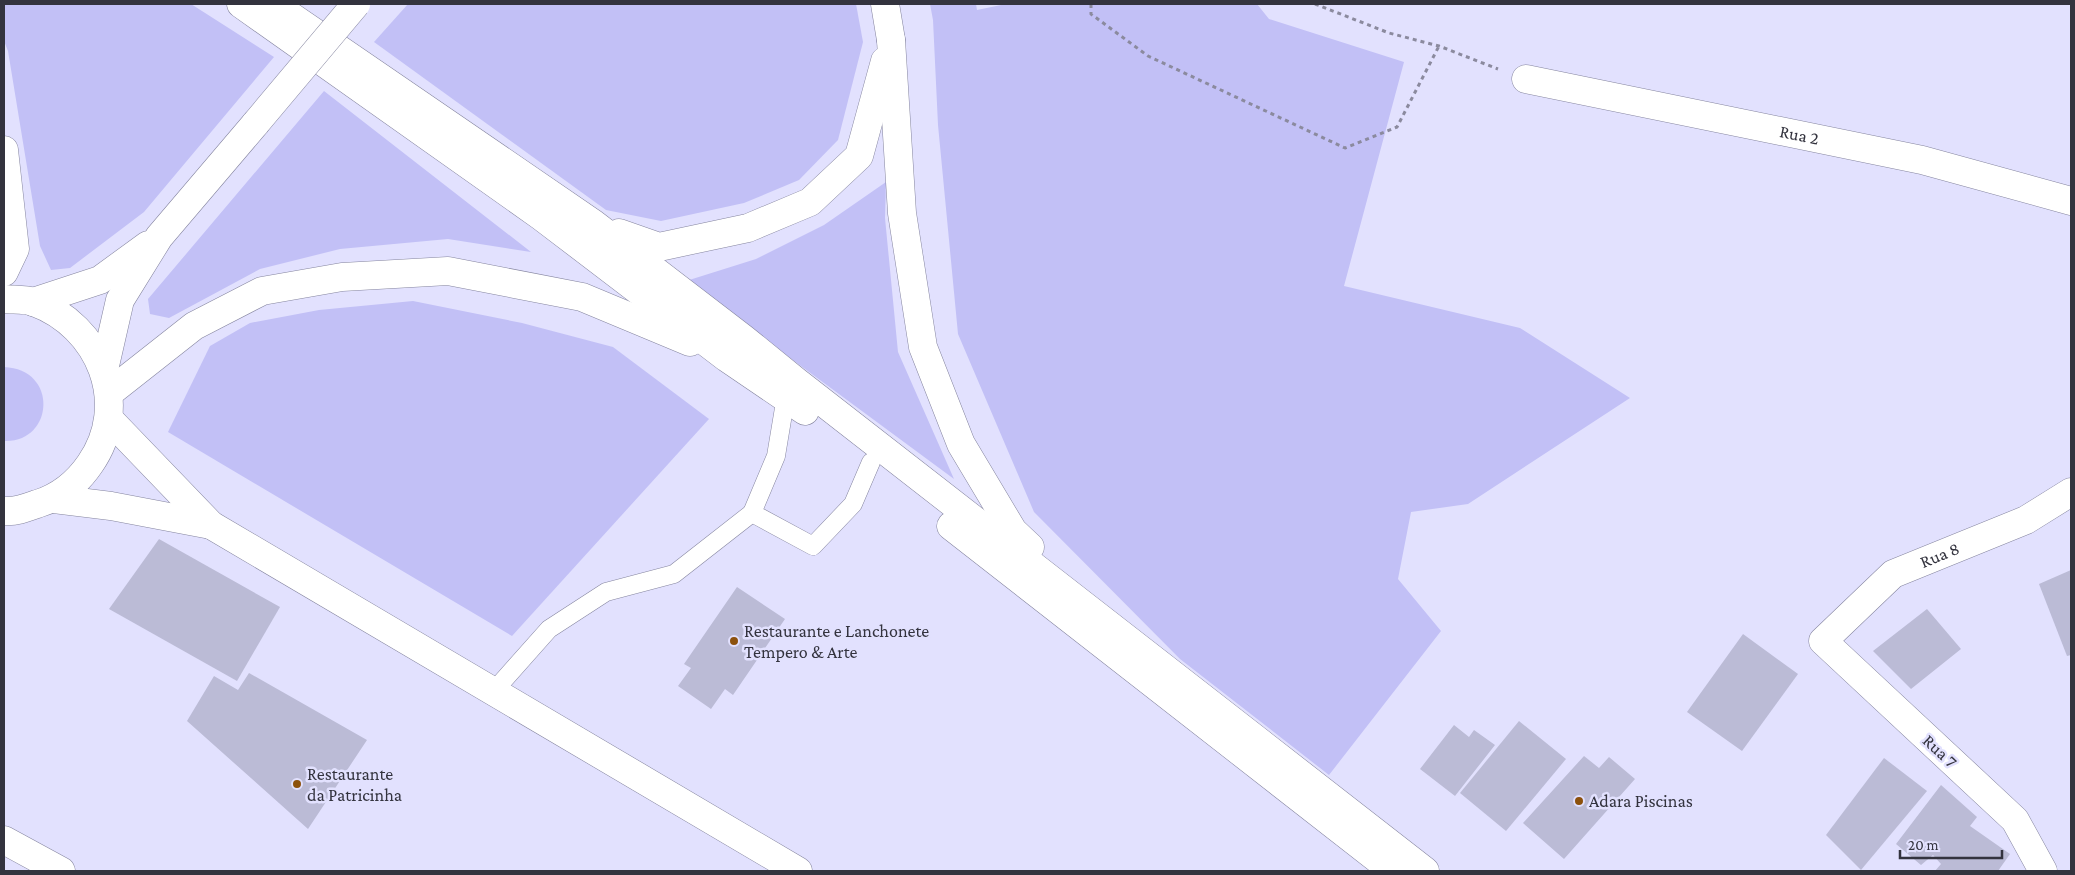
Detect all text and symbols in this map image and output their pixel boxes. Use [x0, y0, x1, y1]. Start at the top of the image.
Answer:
street label: Rua 2 [1778, 121, 1821, 149]
street label: Rua 8 [1917, 538, 1962, 572]
place label: Restaurante e Lanchonete Tempero & Arte [744, 621, 929, 662]
marker: Restaurante e Lanchonete Tempero & Arte [728, 635, 740, 647]
street label: Rua 7 [1919, 730, 1961, 772]
place label: Restaurante da Patricinha [307, 764, 402, 805]
marker: Restaurante da Patricinha [291, 778, 303, 790]
place label: Adara Piscinas [1589, 791, 1693, 811]
marker: Adara Piscinas [1573, 795, 1585, 807]
scale bar [1900, 828, 2002, 860]
text: 20 m [1908, 837, 1939, 853]

